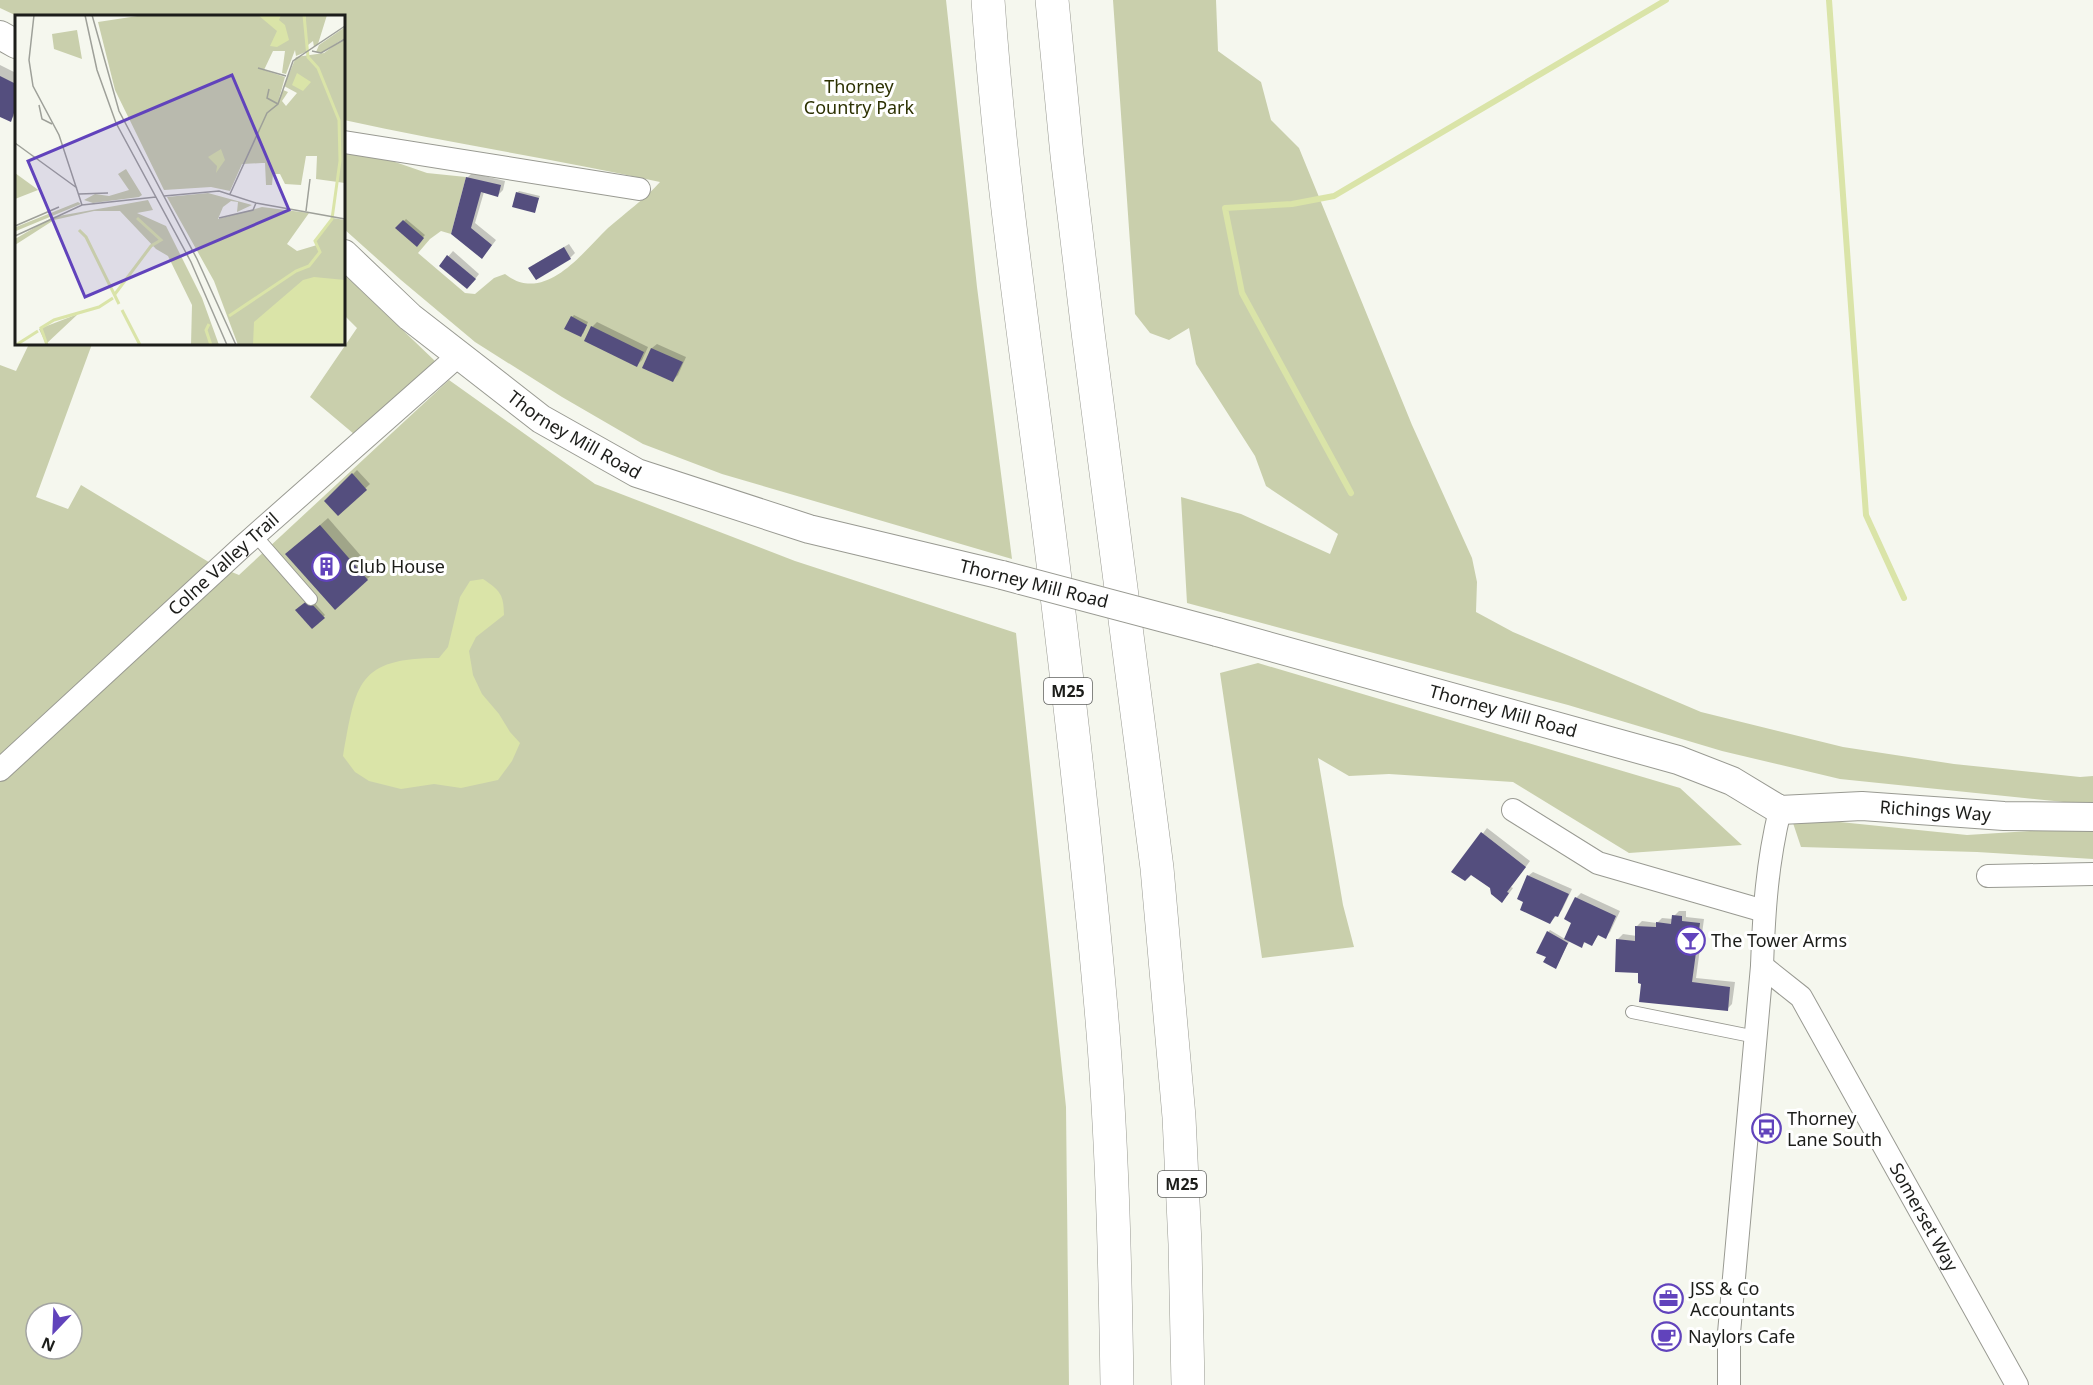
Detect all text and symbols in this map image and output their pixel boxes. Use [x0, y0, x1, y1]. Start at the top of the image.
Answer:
inset map [15, 15, 345, 345]
park label: Thorney Country Park [804, 74, 915, 119]
street label: Thorney Mill Road [503, 384, 646, 484]
street label: Colne Valley Trail [162, 507, 284, 620]
building icon: Club House [311, 551, 343, 583]
street label: Thorney Mill Road [957, 553, 1111, 613]
place label: Club House [348, 554, 445, 578]
road number: M25 [1044, 678, 1092, 704]
street label: Thorney Mill Road [1427, 679, 1580, 742]
street label: Richings Way [1879, 794, 1993, 826]
bar icon: The Tower Arms [1674, 925, 1706, 957]
place label: The Tower Arms [1711, 928, 1847, 952]
place label: Thorney Lane South [1787, 1106, 1882, 1151]
bus stop icon: Thorney Lane South [1750, 1113, 1782, 1145]
street label: Somerset Way [1885, 1158, 1965, 1276]
road number: M25 [1158, 1171, 1206, 1197]
place label: JSS & Co Accountants [1688, 1276, 1795, 1321]
office icon: JSS & Co Accountants [1653, 1283, 1685, 1315]
north arrow [24, 1301, 84, 1361]
cafe icon: Naylors Cafe [1651, 1321, 1683, 1353]
place label: Naylors Cafe [1688, 1324, 1795, 1348]
text: N [38, 1332, 58, 1357]

